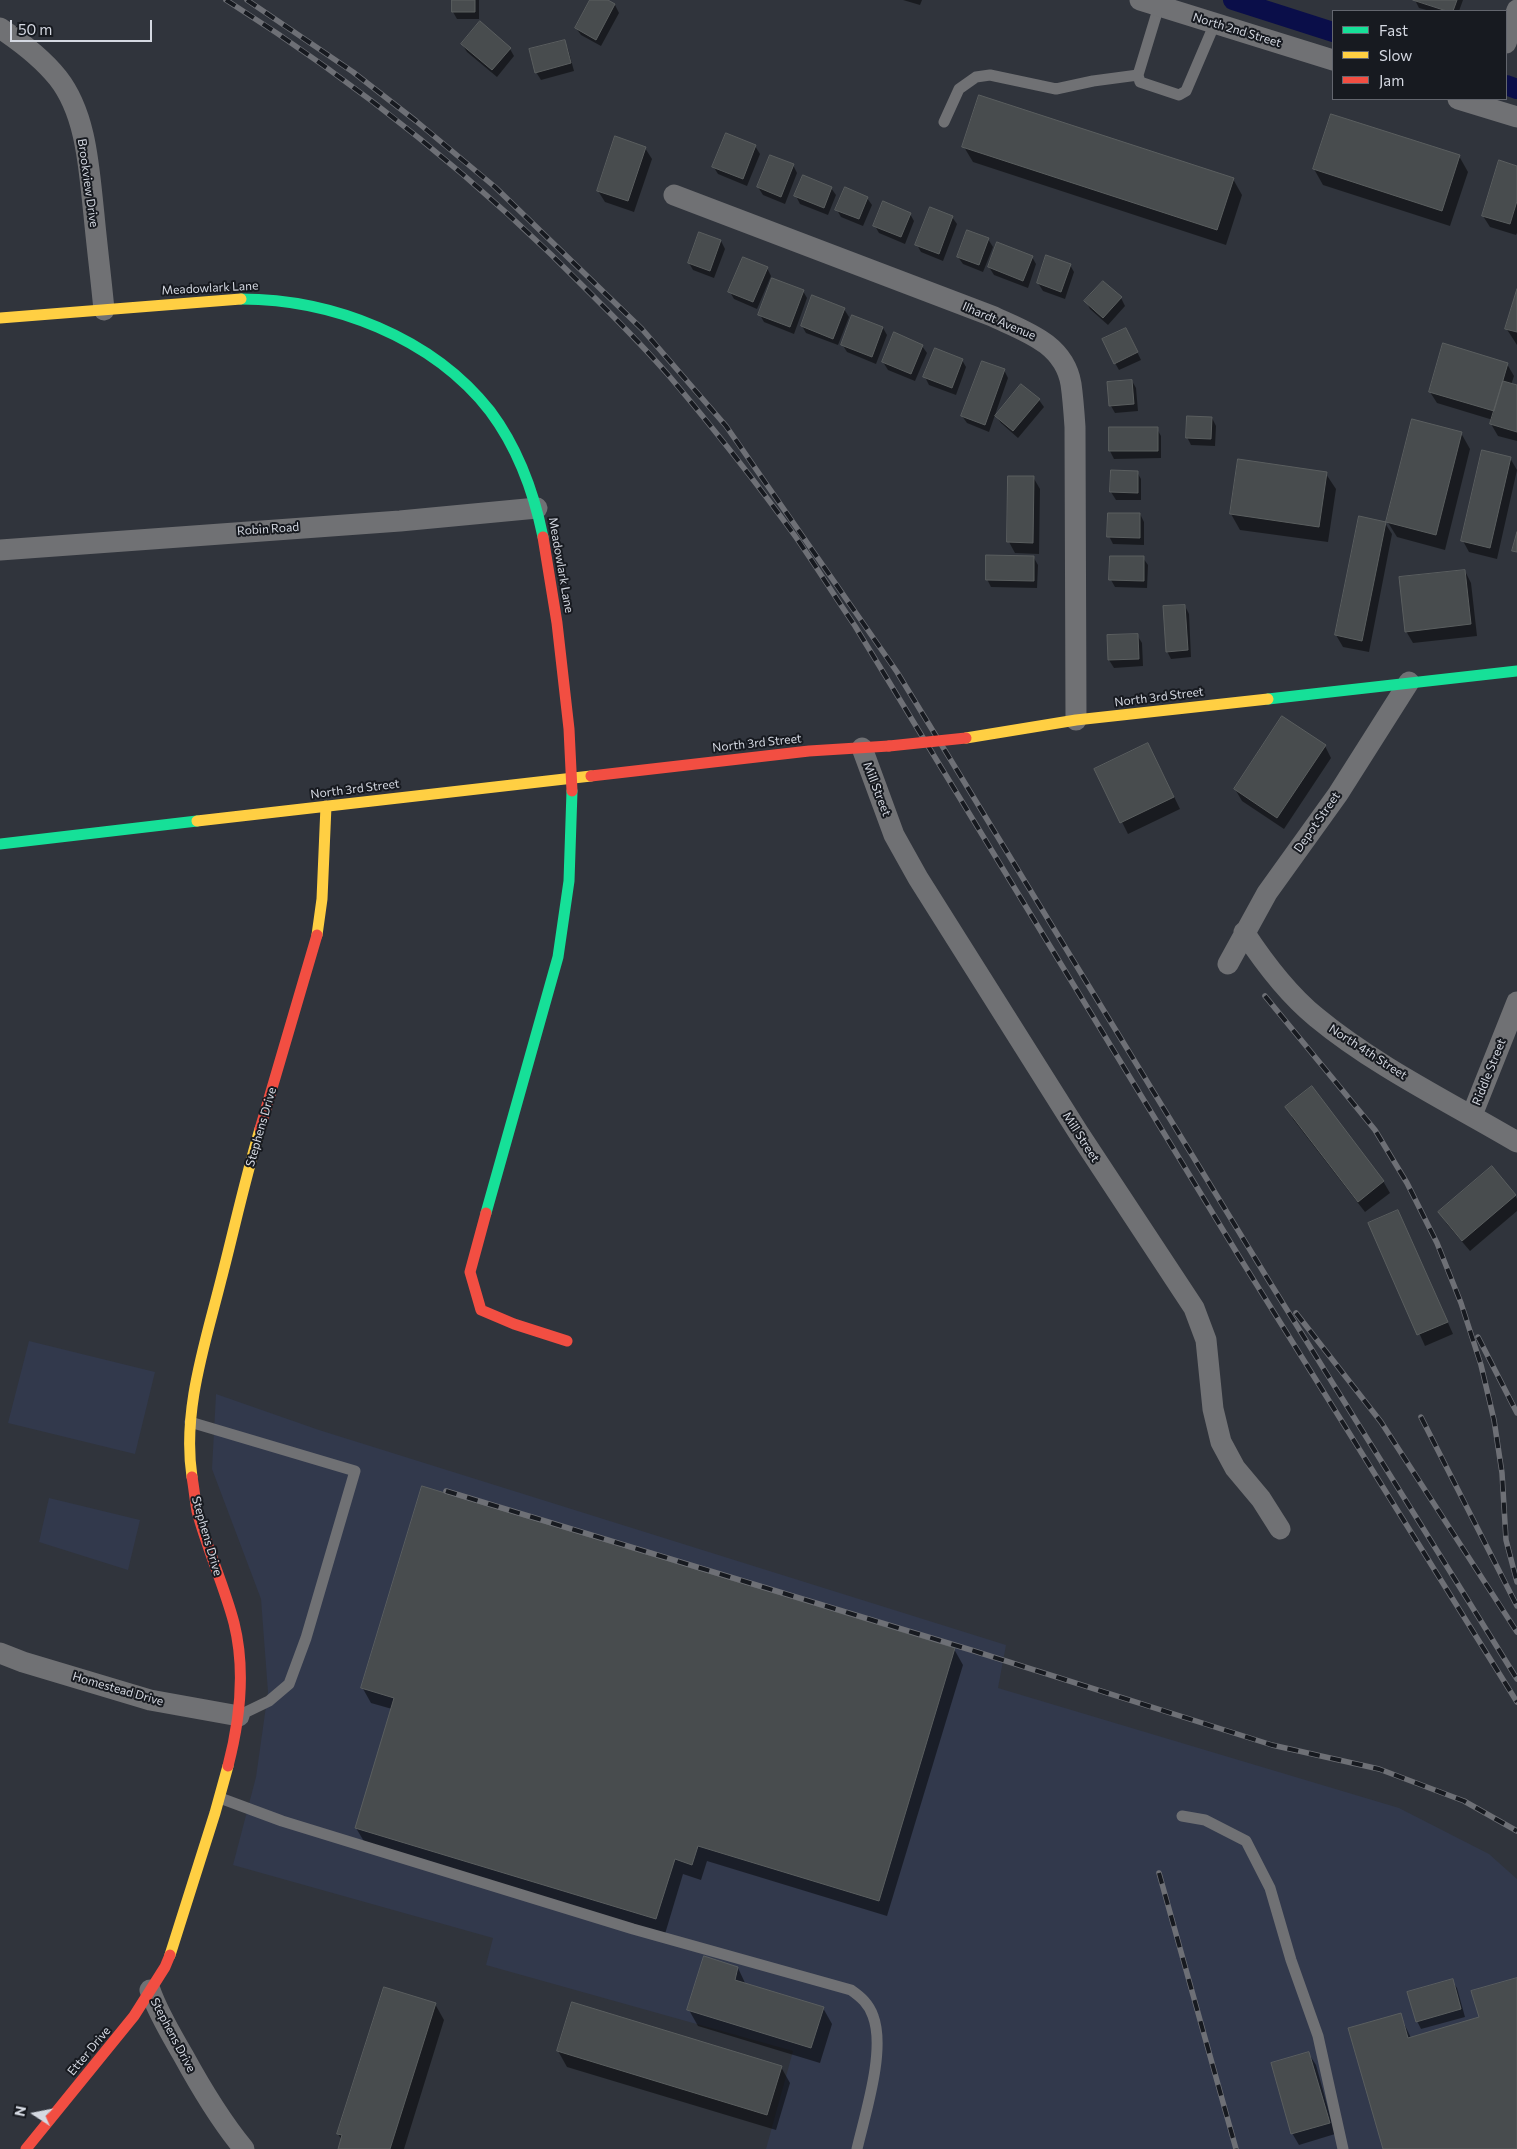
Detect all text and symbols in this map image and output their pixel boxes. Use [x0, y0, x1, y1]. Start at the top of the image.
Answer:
scale bar [12, 10, 155, 42]
street label: North 2nd Street [1191, 10, 1283, 50]
legend [1332, 10, 1507, 100]
text: 50 m [18, 20, 52, 38]
text: Fast [1379, 21, 1408, 39]
text: Slow [1379, 46, 1412, 64]
text: Jam [1379, 71, 1404, 89]
street label: Brookview Drive [75, 138, 101, 228]
street label: Meadowlark Lane [161, 278, 259, 298]
street label: Ilhardt Avenue [960, 299, 1038, 343]
street label: Meadowlark Lane [546, 516, 576, 614]
street label: Robin Road [236, 520, 300, 538]
street label: North 3rd Street [1114, 684, 1204, 710]
street label: North 3rd Street [712, 731, 802, 755]
street label: Mill Street [860, 760, 894, 818]
street label: North 3rd Street [310, 776, 400, 802]
street label: Depot Street [1291, 789, 1343, 855]
street label: North 4th Street [1326, 1021, 1410, 1083]
street label: Riddle Street [1469, 1037, 1509, 1107]
street label: Stephens Drive [243, 1086, 279, 1168]
street label: Mill Street [1059, 1109, 1103, 1165]
street label: Stephens Drive [189, 1495, 225, 1577]
street label: Homestead Drive [71, 1669, 165, 1709]
street label: Stephens Drive [147, 1995, 199, 2075]
street label: Etter Drive [64, 2024, 114, 2078]
north arrow [10, 2089, 60, 2139]
text: N [10, 2104, 29, 2118]

